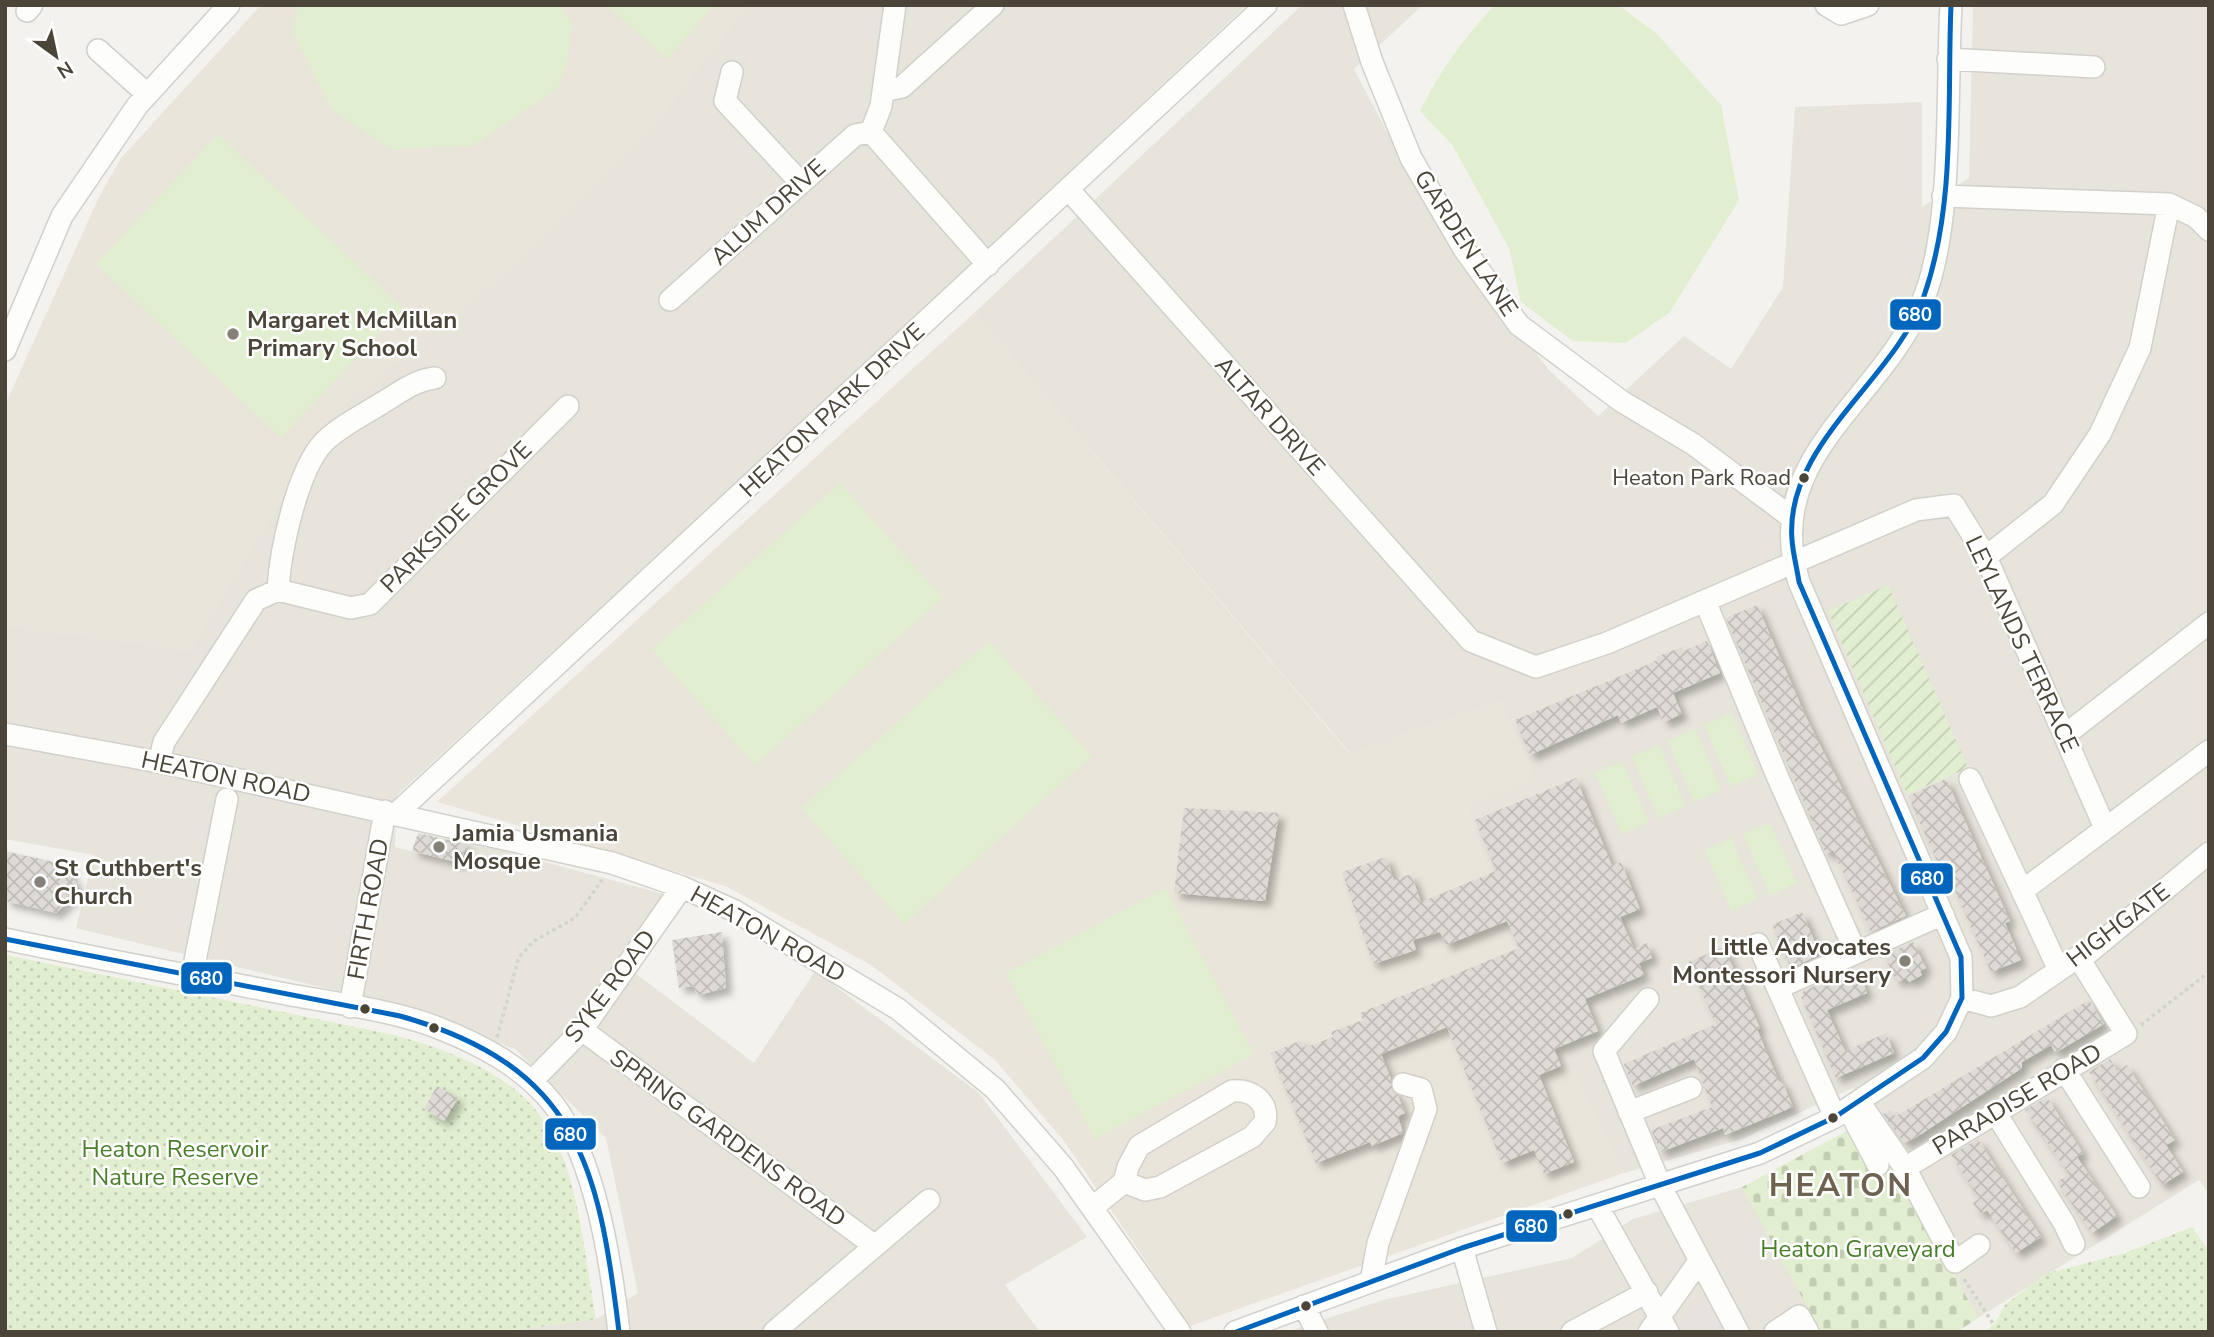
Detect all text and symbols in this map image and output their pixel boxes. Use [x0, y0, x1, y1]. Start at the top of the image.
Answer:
north arrow [21, 21, 91, 91]
text: N [52, 55, 78, 84]
street label: ALUM DRIVE [704, 152, 832, 272]
street label: GARDEN LANE [1407, 164, 1525, 322]
line badge: 680 [1889, 298, 1942, 331]
text: 680 [1898, 302, 1932, 328]
place label: Margaret McMillan Primary School [247, 304, 457, 364]
street label: HEATON PARK DRIVE [733, 316, 931, 504]
marker: Margaret McMillan Primary School [225, 326, 241, 342]
street label: ALTAR DRIVE [1208, 349, 1332, 483]
street label: PARKSIDE GROVE [373, 434, 539, 600]
place label: Heaton Park Road [1612, 463, 1791, 493]
marker: Heaton Park Road [1797, 471, 1811, 485]
street label: LEYLANDS TERRACE [1958, 530, 2086, 758]
street label: HEATON ROAD [138, 743, 314, 811]
place label: Jamia Usmania Mosque [452, 817, 618, 877]
street label: FIRTH ROAD [340, 836, 396, 982]
marker: Jamia Usmania Mosque [431, 839, 447, 855]
place label: St Cuthbert's Church [54, 852, 202, 912]
line badge: 680 [1900, 862, 1954, 895]
text: 680 [1910, 866, 1944, 892]
marker: St Cuthbert's Church [32, 874, 48, 890]
street label: HIGHGATE [2060, 876, 2176, 974]
street label: HEATON ROAD [685, 878, 851, 990]
street label: SYKE ROAD [557, 923, 663, 1049]
place label: Little Advocates Montessori Nursery [1672, 931, 1891, 991]
marker: Little Advocates Montessori Nursery [1897, 953, 1913, 969]
line badge: 680 [180, 961, 233, 995]
text: 680 [189, 966, 223, 992]
unlabelled marker [358, 1002, 372, 1016]
unlabelled marker [427, 1021, 441, 1035]
street label: PARADISE ROAD [1926, 1036, 2108, 1162]
street label: SPRING GARDENS ROAD [604, 1041, 852, 1235]
unlabelled marker [1826, 1111, 1840, 1125]
line badge: 680 [544, 1117, 597, 1151]
text: 680 [553, 1122, 587, 1148]
park label: Heaton Reservoir Nature Reserve [81, 1133, 269, 1193]
district label: HEATON [1769, 1164, 1913, 1207]
unlabelled marker [1561, 1207, 1575, 1221]
line badge: 680 [1505, 1209, 1558, 1243]
text: 680 [1514, 1214, 1548, 1240]
park label: Heaton Graveyard [1760, 1233, 1956, 1265]
unlabelled marker [1299, 1299, 1313, 1313]

